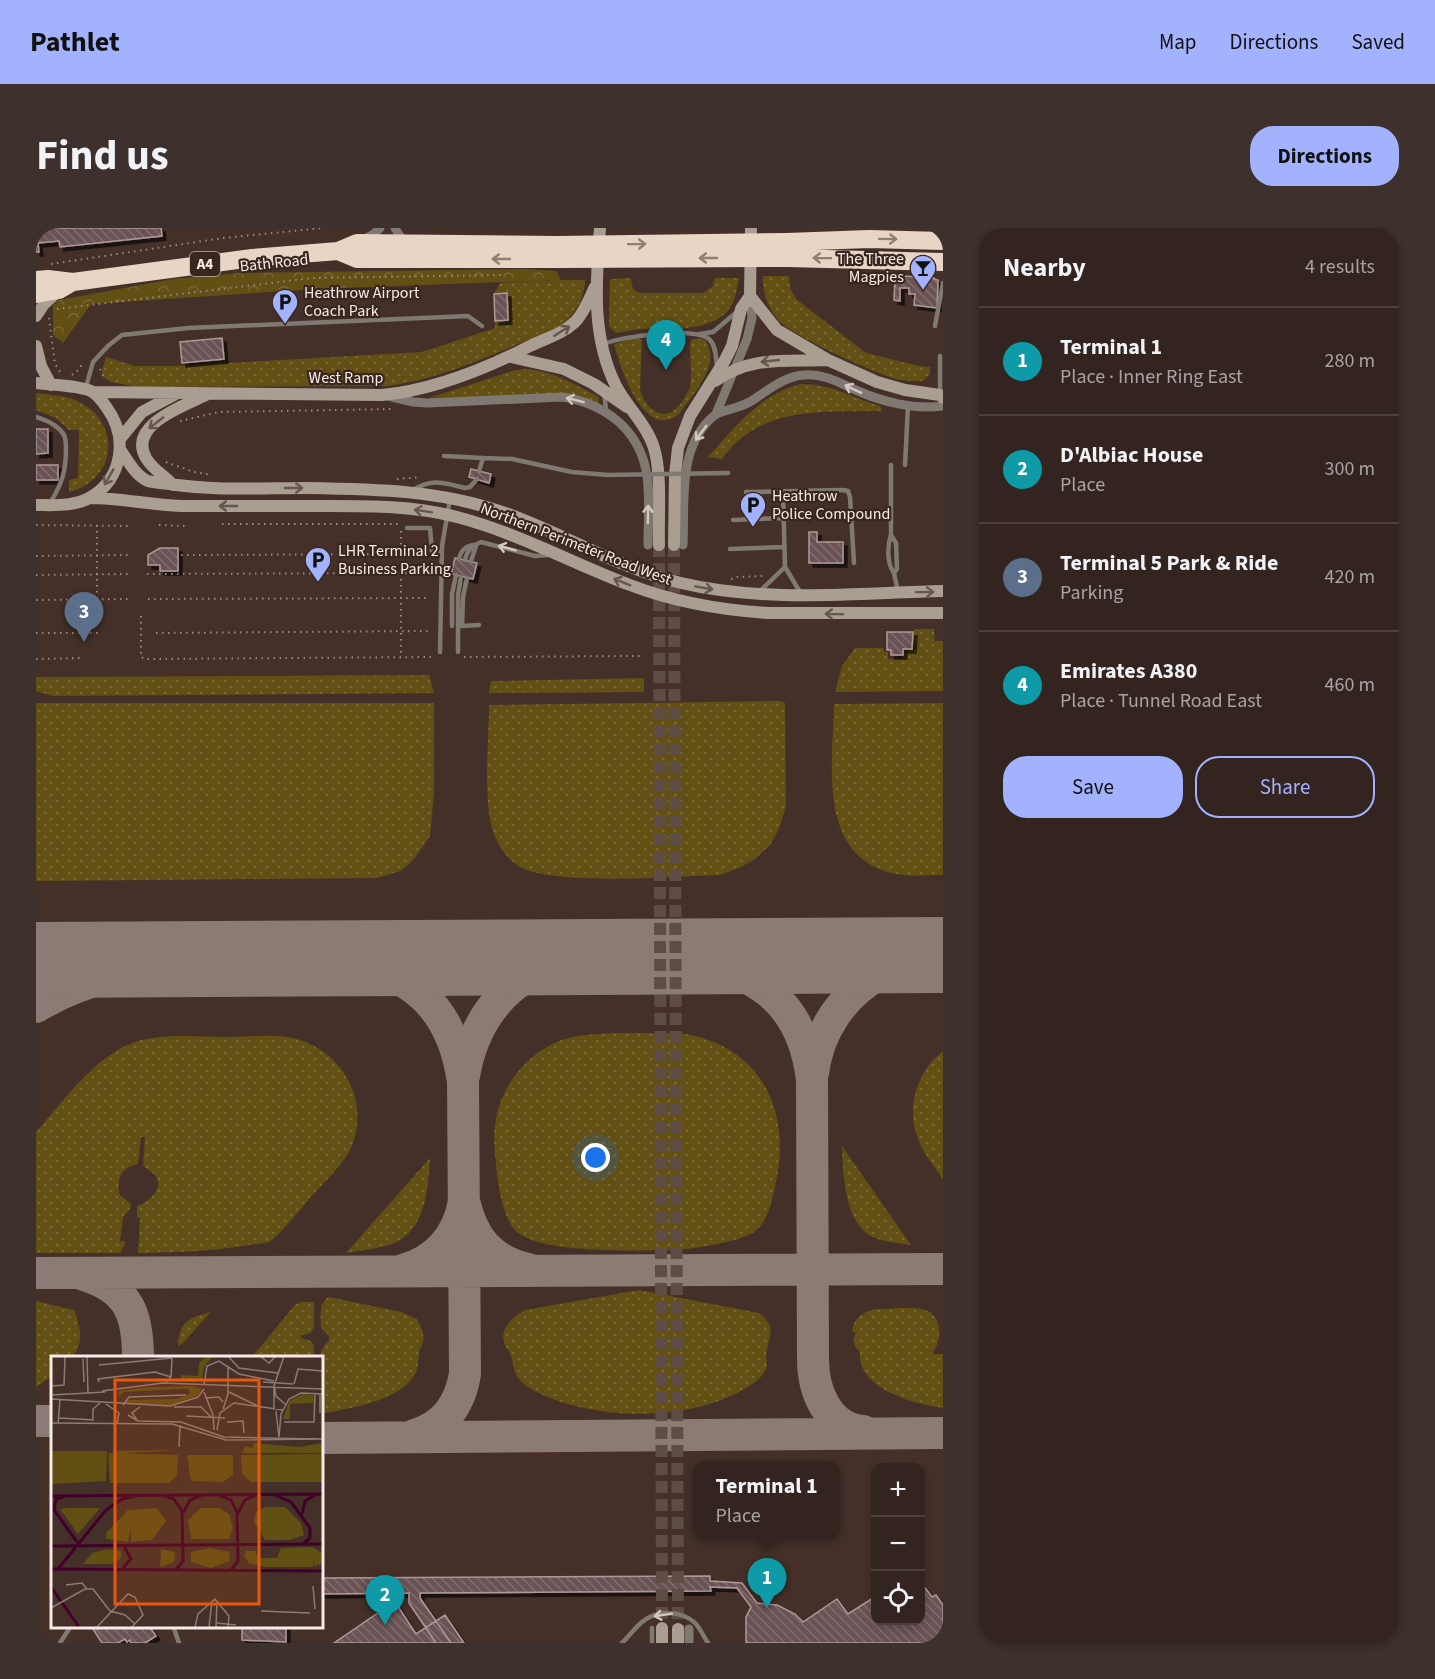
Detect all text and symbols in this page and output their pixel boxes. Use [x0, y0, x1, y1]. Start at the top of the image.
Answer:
text: Pathlet [30, 22, 120, 62]
text: Map [1159, 27, 1197, 57]
text: Directions [1230, 27, 1318, 57]
text: Saved [1351, 27, 1405, 57]
text: Find us [36, 126, 169, 186]
button: Directions [1250, 126, 1399, 186]
one-way arrow [877, 234, 897, 245]
one-way arrow [626, 238, 646, 250]
street label: Bath Road [239, 248, 309, 278]
place label: The Three Magpies [837, 248, 904, 288]
text: Nearby [1003, 249, 1086, 286]
road number: A4 [190, 252, 220, 276]
one-way arrow [699, 252, 719, 264]
one-way arrow [812, 252, 832, 264]
one-way arrow [491, 253, 511, 265]
bar icon: The Three Magpies [908, 253, 938, 291]
text: 4 results [1305, 253, 1375, 281]
place label: Heathrow Airport Coach Park [304, 282, 420, 322]
parking icon: Heathrow Airport Coach Park [270, 287, 300, 325]
pin: 4 [646, 320, 686, 370]
one-way arrow [553, 324, 570, 336]
text: Terminal 1 [1060, 331, 1162, 363]
text: 1 [1017, 347, 1028, 375]
text: 280 m [1325, 347, 1375, 375]
one-way arrow [760, 356, 780, 367]
text: Place · Inner Ring East [1060, 363, 1243, 391]
street label: West Ramp [309, 367, 383, 389]
one-way arrow [844, 382, 862, 394]
one-way arrow [566, 393, 585, 405]
one-way arrow [148, 416, 164, 429]
one-way arrow [694, 425, 707, 441]
text: D'Albiac House [1060, 439, 1204, 471]
text: 2 [1017, 455, 1028, 483]
text: 300 m [1325, 455, 1375, 483]
one-way arrow [103, 468, 115, 485]
text: Place [1060, 471, 1105, 499]
one-way arrow [284, 482, 304, 494]
place label: Heathrow Police Compound [772, 485, 890, 525]
parking icon: Heathrow Police Compound [738, 490, 768, 528]
street label: Northern Perimeter Road West [477, 497, 675, 591]
one-way arrow [219, 500, 239, 512]
one-way arrow [414, 505, 434, 516]
one-way arrow [642, 505, 654, 525]
place label: LHR Terminal 2 Business Parking [338, 540, 451, 580]
one-way arrow [498, 542, 517, 553]
parking icon: LHR Terminal 2 Business Parking [303, 545, 333, 583]
text: Terminal 5 Park & Ride [1060, 547, 1278, 579]
text: 3 [1017, 563, 1028, 591]
text: 420 m [1325, 563, 1375, 591]
one-way arrow [613, 576, 632, 587]
text: Parking [1060, 579, 1123, 607]
one-way arrow [694, 583, 714, 594]
one-way arrow [915, 586, 935, 597]
pin: 3 [64, 592, 104, 642]
one-way arrow [825, 608, 845, 619]
text: Emirates A380 [1060, 655, 1197, 687]
text: 4 [1017, 671, 1028, 699]
text: 460 m [1325, 671, 1375, 699]
text: Place · Tunnel Road East [1060, 687, 1262, 715]
button: Save [1003, 756, 1183, 818]
button: Share [1195, 756, 1375, 818]
your location [581, 1143, 610, 1172]
inset map [51, 1356, 322, 1628]
popup [693, 1461, 840, 1539]
map controls [871, 1463, 925, 1625]
button: + [871, 1463, 925, 1517]
text: Terminal 1 [715, 1470, 818, 1502]
text: Place [715, 1502, 761, 1530]
button: − [871, 1517, 925, 1571]
pin: 1 [748, 1558, 786, 1608]
button: locate [871, 1571, 925, 1625]
pin: 2 [366, 1576, 404, 1625]
one-way arrow [653, 1609, 673, 1620]

